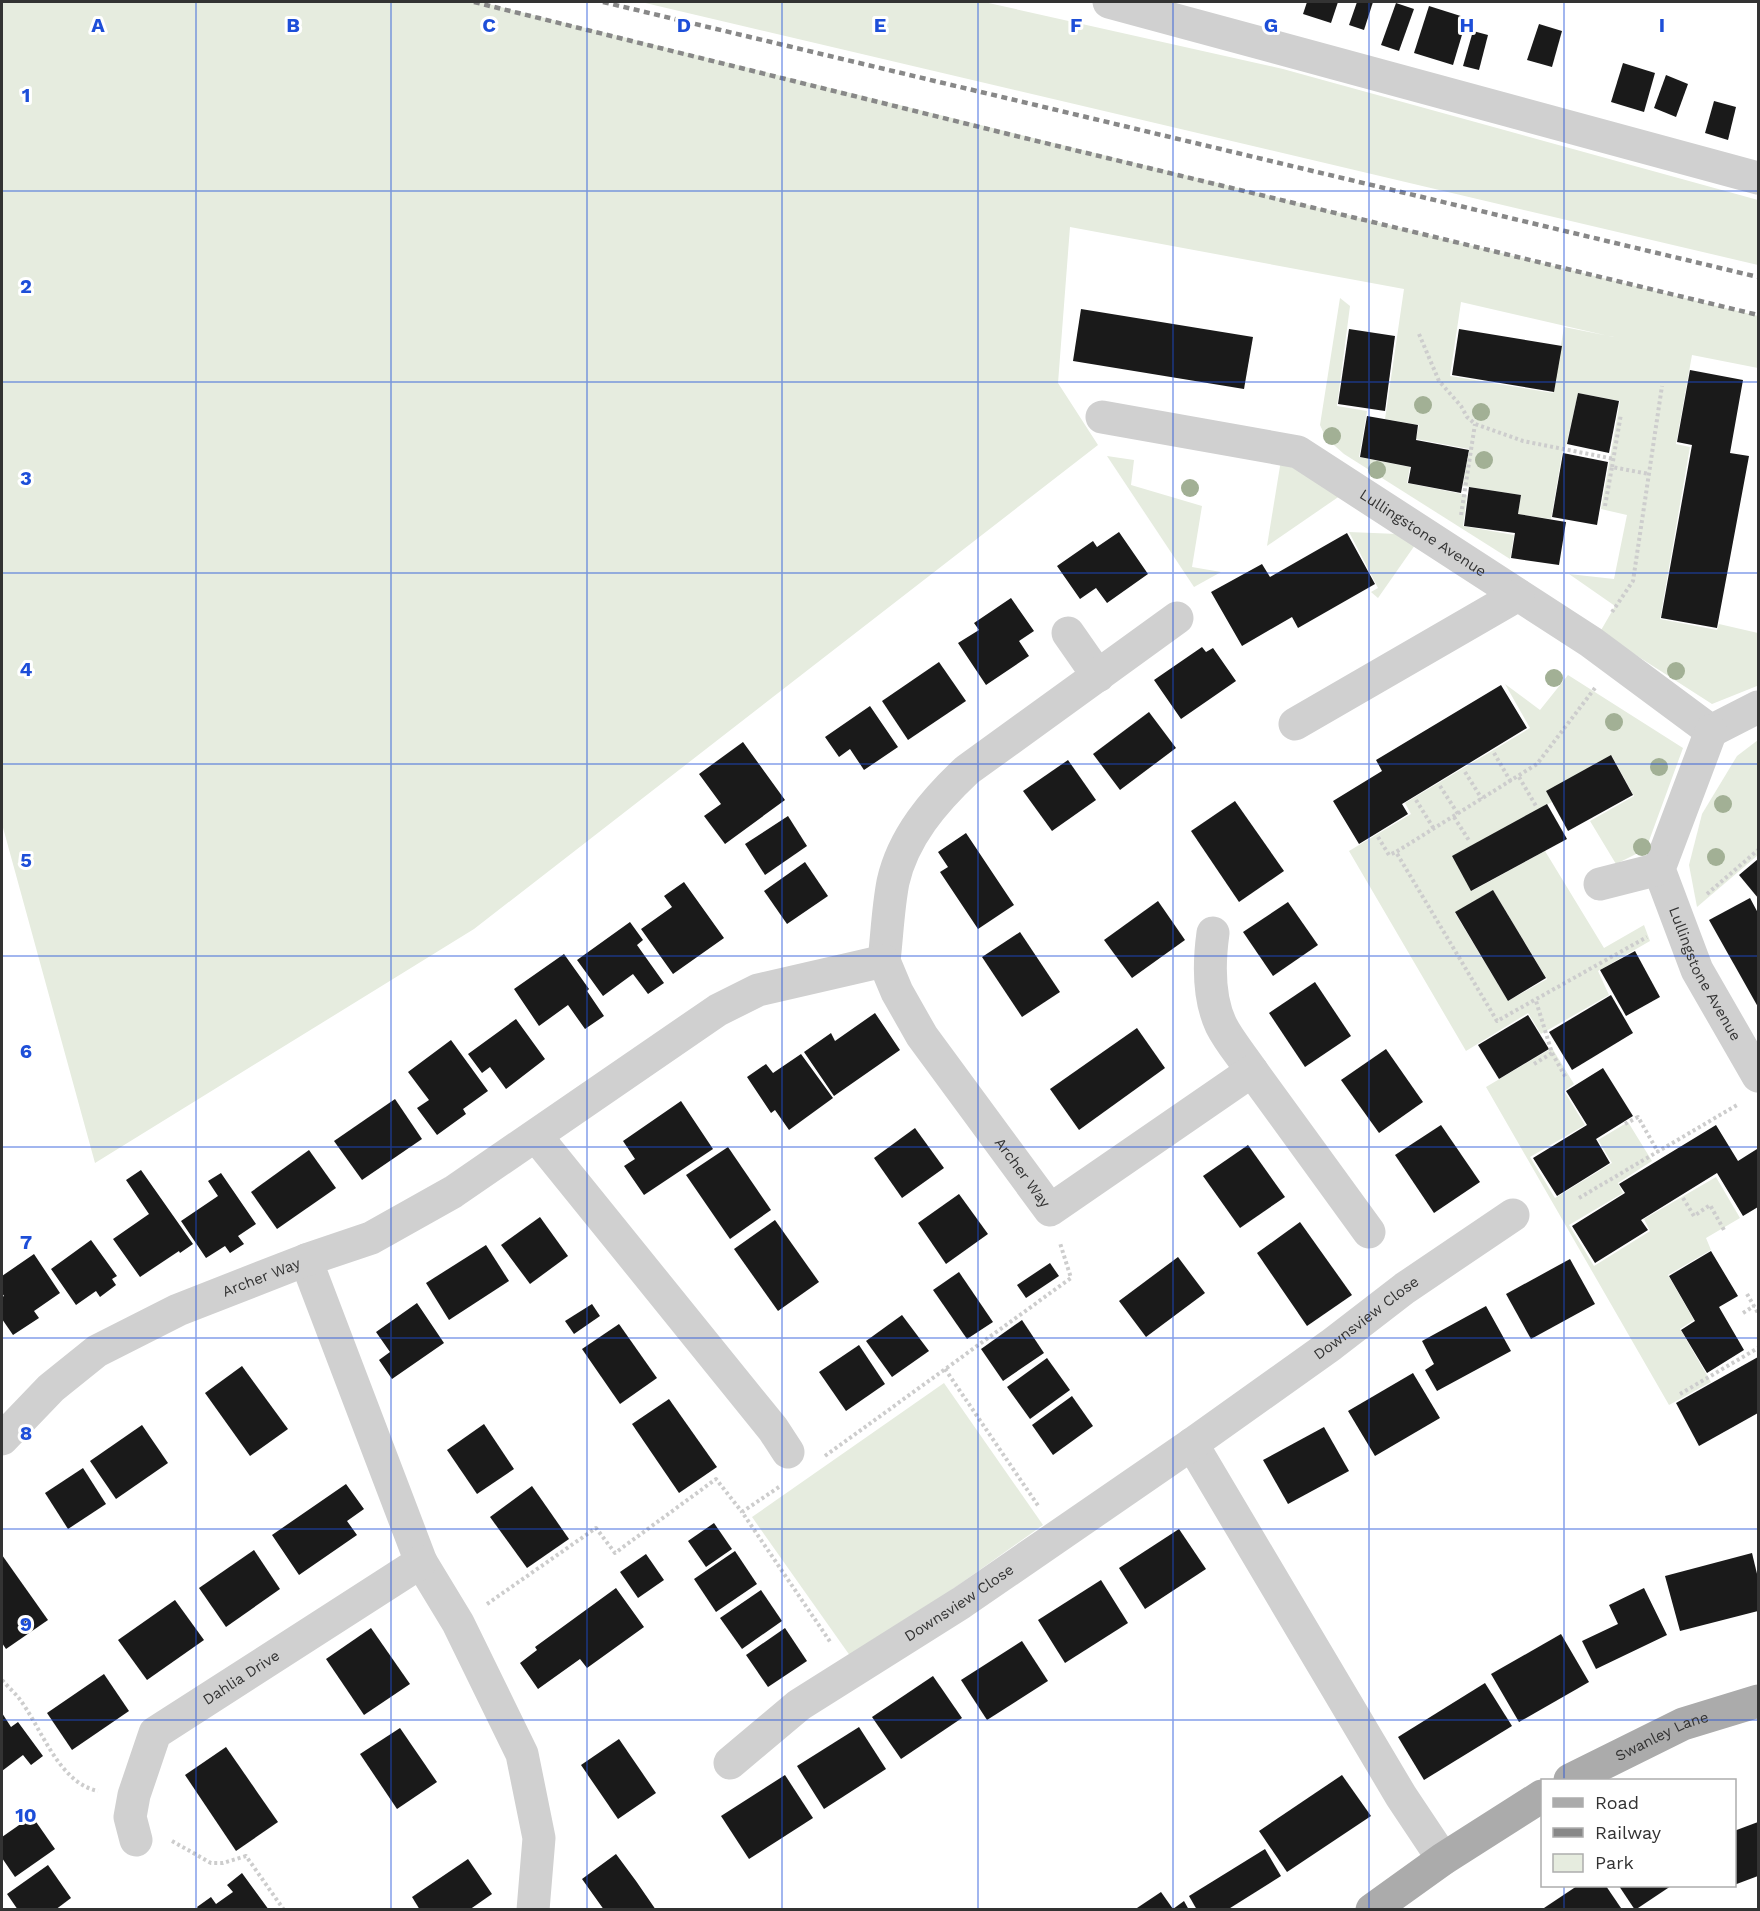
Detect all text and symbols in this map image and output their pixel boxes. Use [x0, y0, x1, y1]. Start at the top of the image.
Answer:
text: A [91, 13, 105, 37]
text: B [286, 13, 300, 37]
text: C [482, 13, 496, 37]
text: D [677, 13, 691, 37]
text: E [874, 13, 886, 37]
text: F [1070, 13, 1082, 37]
text: G [1264, 13, 1278, 37]
text: H [1460, 13, 1474, 37]
text: I [1659, 13, 1665, 37]
text: 1 [22, 83, 30, 107]
text: 2 [20, 274, 32, 298]
text: 3 [20, 466, 32, 490]
street label: Lullingstone Avenue [1356, 485, 1490, 581]
text: 4 [20, 657, 33, 681]
text: 5 [20, 848, 32, 872]
street label: Lullingstone Avenue [1665, 904, 1745, 1044]
text: 6 [20, 1039, 32, 1063]
street label: Archer Way [991, 1134, 1054, 1211]
text: 7 [20, 1230, 32, 1254]
street label: Archer Way [220, 1254, 303, 1301]
street label: Downsview Close [1310, 1272, 1422, 1364]
text: 8 [20, 1421, 32, 1445]
street label: Downsview Close [901, 1560, 1017, 1645]
text: 9 [20, 1612, 32, 1636]
street label: Dahlia Drive [199, 1646, 283, 1709]
street label: Swanley Lane [1612, 1708, 1711, 1765]
legend [1541, 1779, 1736, 1887]
text: Road [1595, 1792, 1639, 1813]
text: 10 [15, 1803, 37, 1827]
text: Railway [1595, 1822, 1662, 1843]
text: Park [1595, 1852, 1634, 1873]

